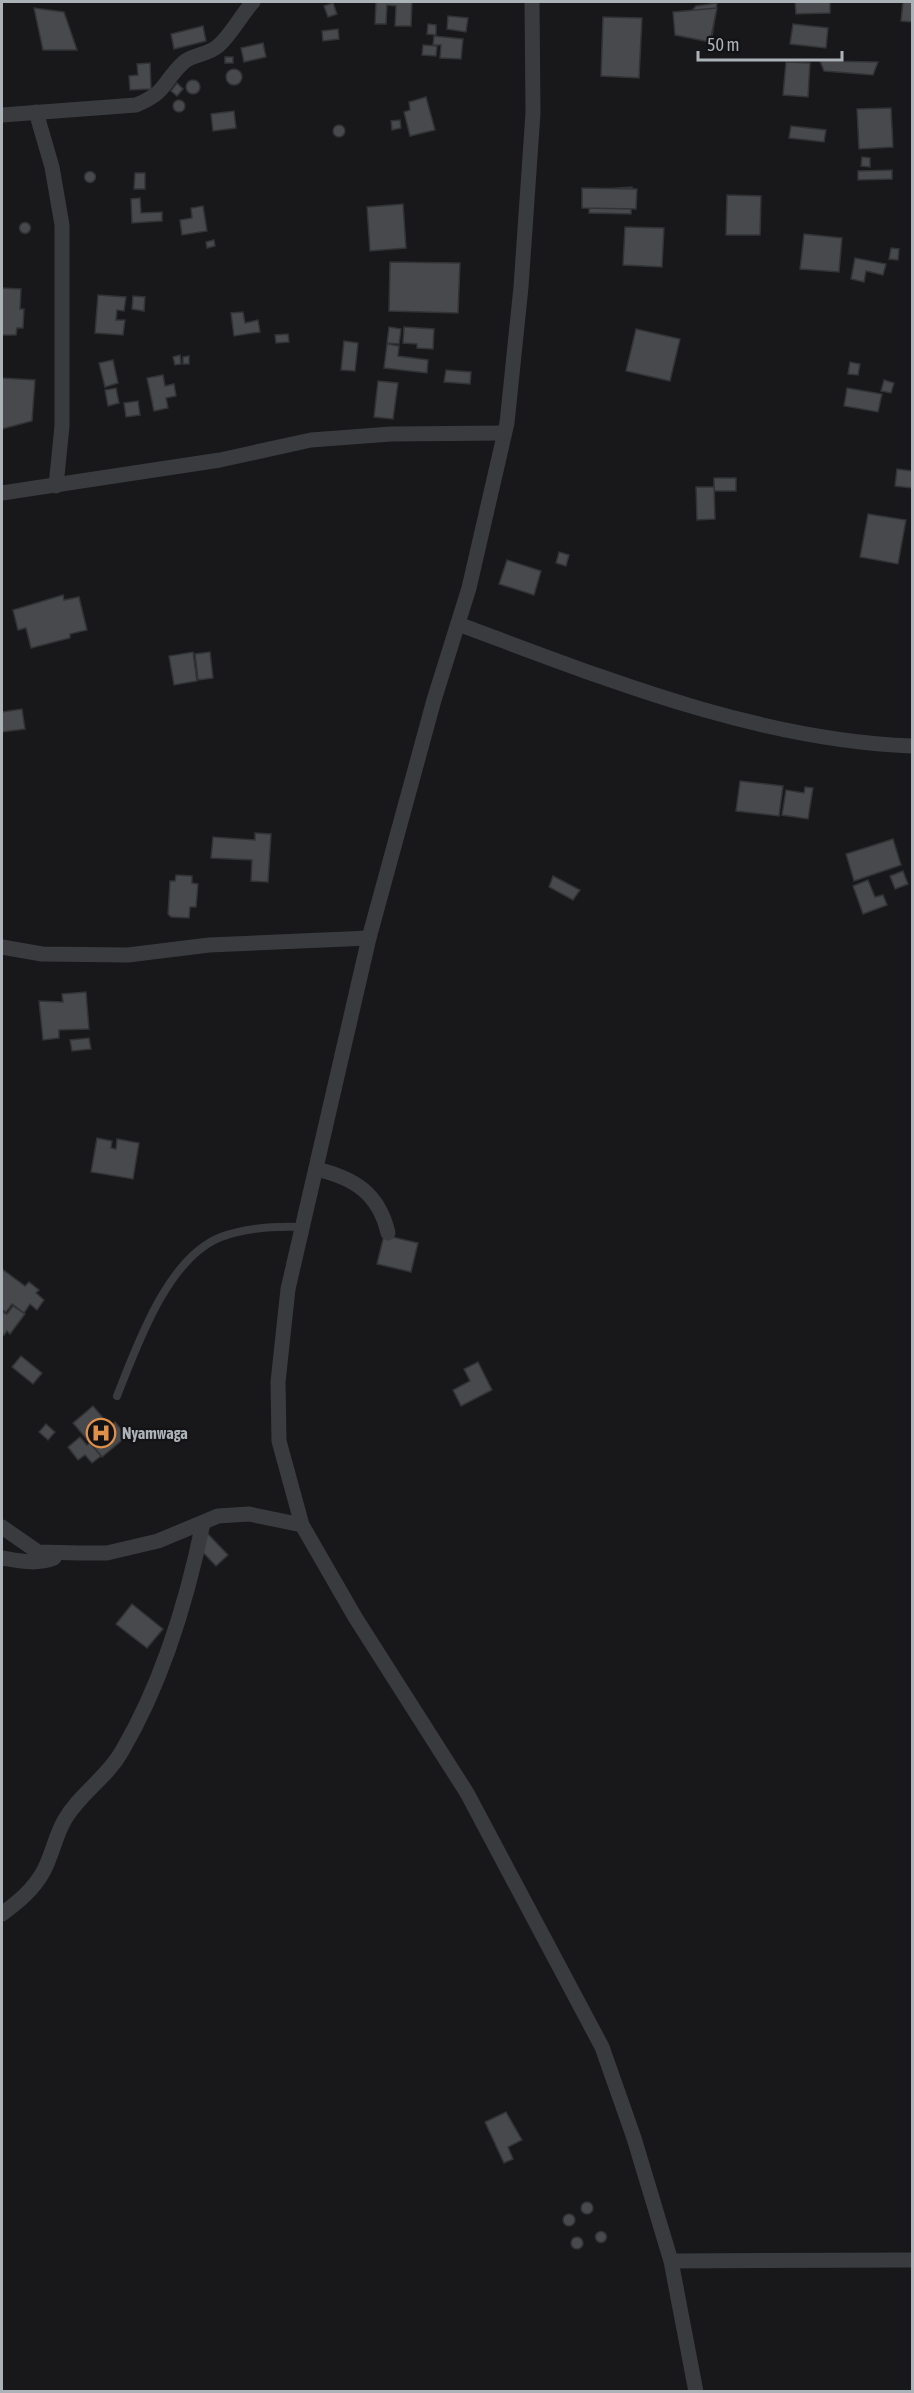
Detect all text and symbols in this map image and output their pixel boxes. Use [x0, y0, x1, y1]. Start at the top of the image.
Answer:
scale bar [698, 24, 842, 62]
text: 50 m [707, 34, 739, 55]
hospital icon: Nyamwaga [85, 1417, 117, 1449]
place label: Nyamwaga [122, 1424, 188, 1442]

